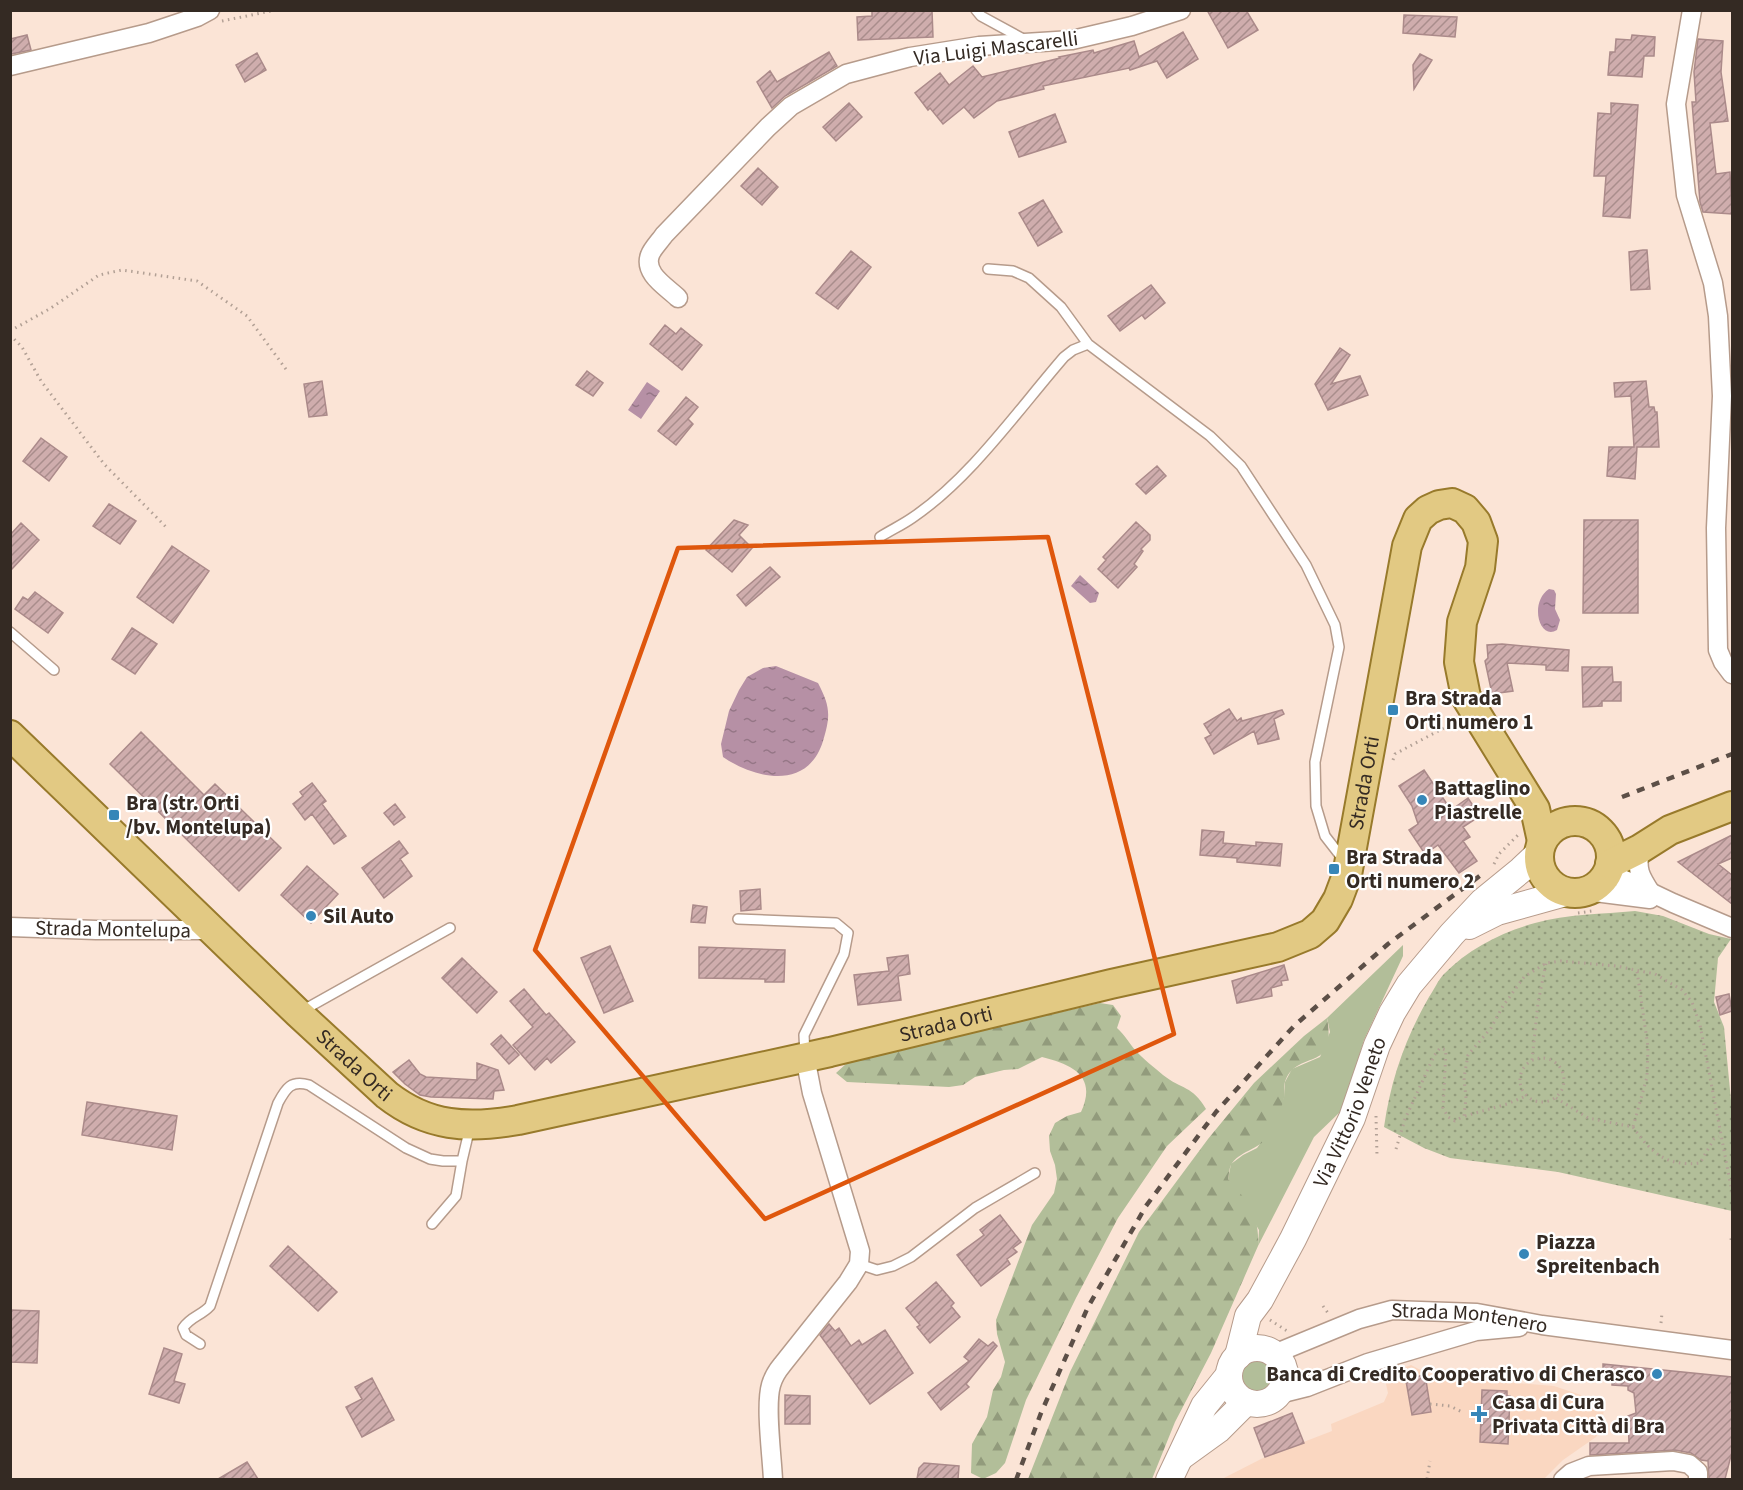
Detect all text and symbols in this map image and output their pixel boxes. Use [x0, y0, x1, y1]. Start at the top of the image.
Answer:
street label: Via Luigi Mascarelli [912, 23, 1080, 73]
place label: Bra Strada Orti numero 1 [1405, 683, 1534, 737]
marker: Bra Strada Orti numero 1 [1386, 703, 1400, 717]
street label: Strada Orti [1340, 733, 1387, 832]
place label: Battaglino Piastrelle [1434, 773, 1530, 827]
place label: Bra (str. Orti /bv. Montelupa) [126, 788, 271, 842]
marker: Battaglino Piastrelle [1415, 793, 1429, 807]
marker: Bra (str. Orti /bv. Montelupa) [107, 808, 121, 822]
place label: Bra Strada Orti numero 2 [1346, 842, 1475, 896]
marker: Bra Strada Orti numero 2 [1327, 862, 1341, 876]
place label: Sil Auto [323, 901, 394, 931]
marker: Sil Auto [304, 909, 318, 923]
street label: Strada Montelupa [35, 913, 191, 945]
street label: Strada Orti [896, 998, 996, 1050]
street label: Strada Orti [309, 1022, 399, 1109]
street label: Via Vittorio Veneto [1305, 1031, 1394, 1192]
place label: Piazza Spreitenbach [1536, 1227, 1660, 1281]
marker: Piazza Spreitenbach [1517, 1247, 1531, 1261]
street label: Strada Montenero [1391, 1295, 1550, 1341]
place label: Banca di Credito Cooperativo di Cherasco [1266, 1359, 1645, 1389]
marker: Banca di Credito Cooperativo di Cherasco [1650, 1367, 1664, 1381]
place label: Casa di Cura Privata Città di Bra [1492, 1387, 1665, 1441]
marker: Casa di Cura Privata Città di Bra [1470, 1405, 1488, 1423]

